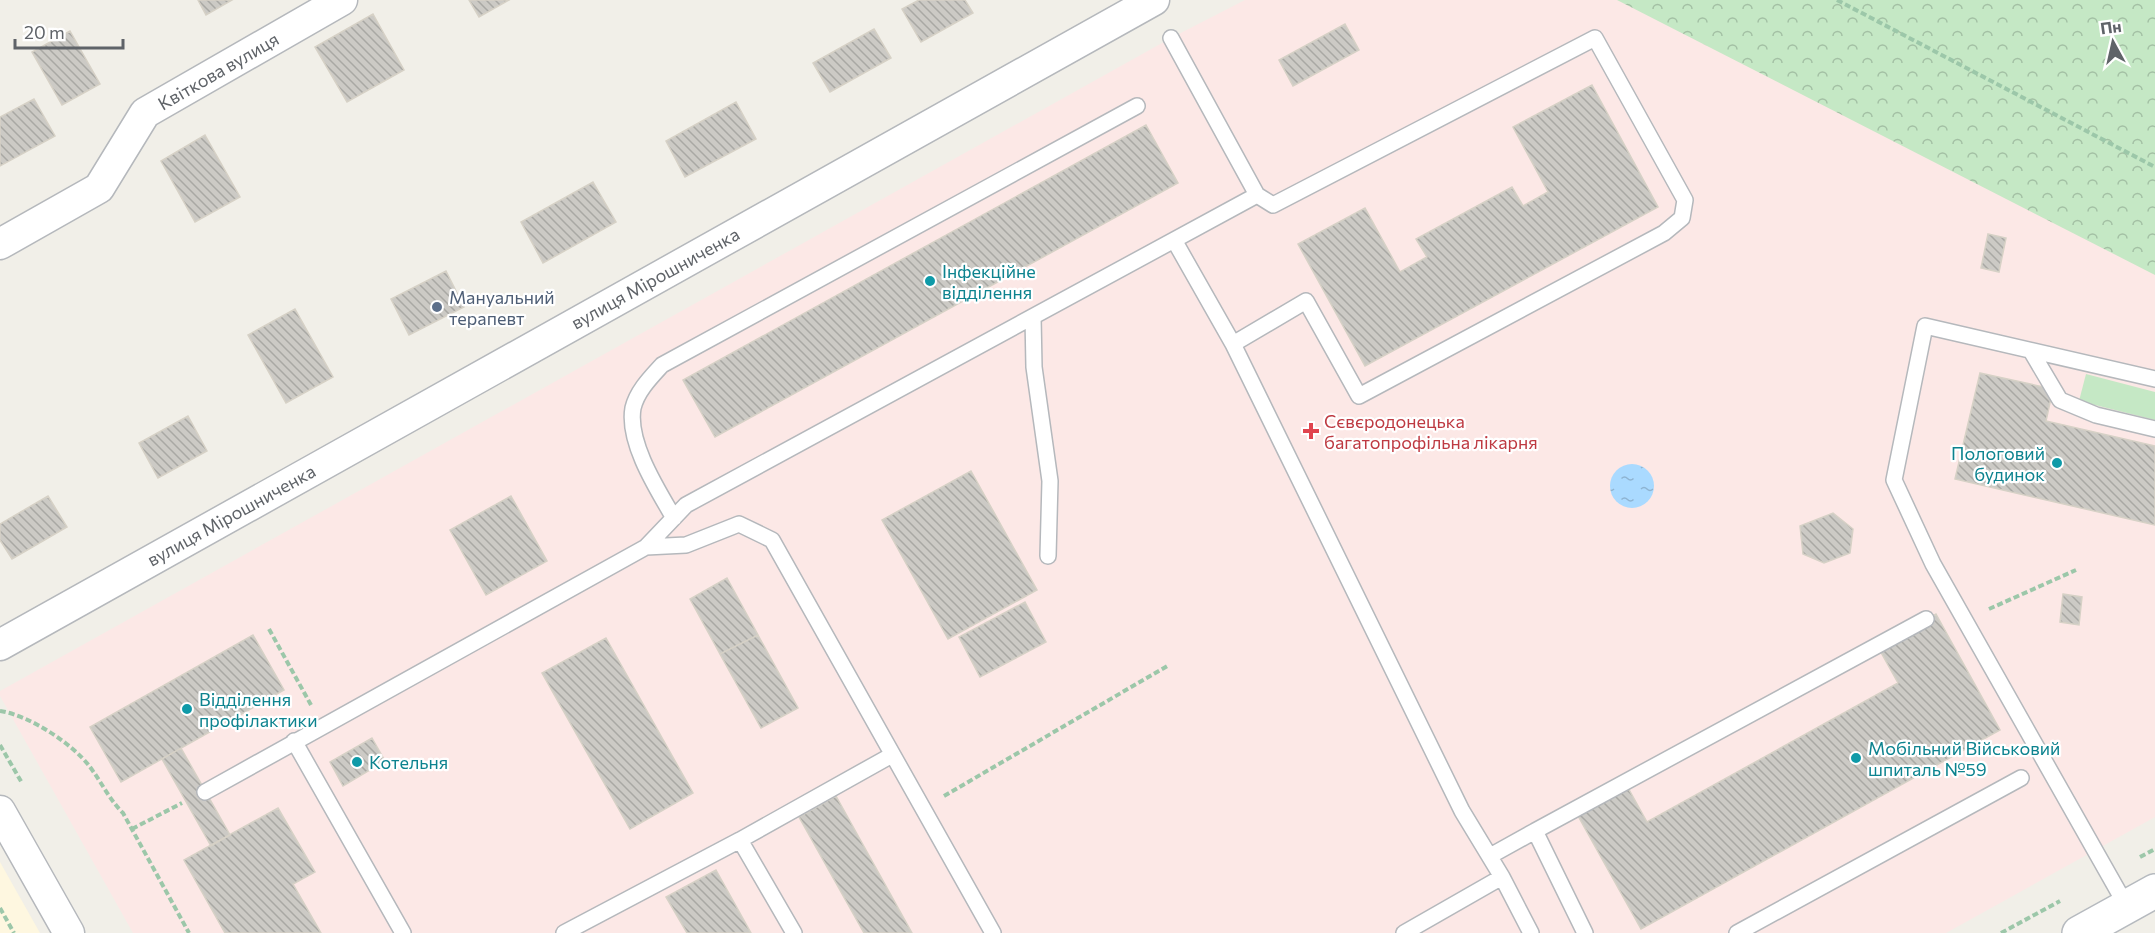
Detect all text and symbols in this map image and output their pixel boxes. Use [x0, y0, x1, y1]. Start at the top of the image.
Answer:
scale bar [15, 12, 123, 50]
north arrow [2083, 12, 2143, 72]
text: Пн [2099, 16, 2123, 38]
text: 20 m [24, 21, 65, 43]
street label: Квіткова вулиця [154, 28, 282, 114]
street label: вулиця Мірошниченка [567, 223, 743, 333]
place label: Інфекційне відділення [942, 260, 1036, 303]
marker: Інфекційне відділення [923, 274, 937, 288]
place label: Мануальний терапевт [449, 286, 555, 329]
marker: Мануальний терапевт [430, 300, 444, 314]
place label: Сєвєродонецька багатопрофільна лікарня [1324, 410, 1538, 453]
marker: Сєвєродонецька багатопрофільна лікарня [1302, 422, 1320, 440]
place label: Пологовий будинок [1951, 442, 2045, 485]
marker: Пологовий будинок [2050, 456, 2064, 470]
street label: вулиця Мірошниченка [143, 460, 319, 570]
place label: Відділення профілактики [199, 688, 317, 731]
marker: Відділення профілактики [180, 702, 194, 716]
place label: Мобільний Військовий шпиталь №59 [1868, 737, 2060, 780]
place label: Котельня [369, 751, 448, 773]
marker: Мобільний Військовий шпиталь №59 [1849, 751, 1863, 765]
marker: Котельня [350, 755, 364, 769]

